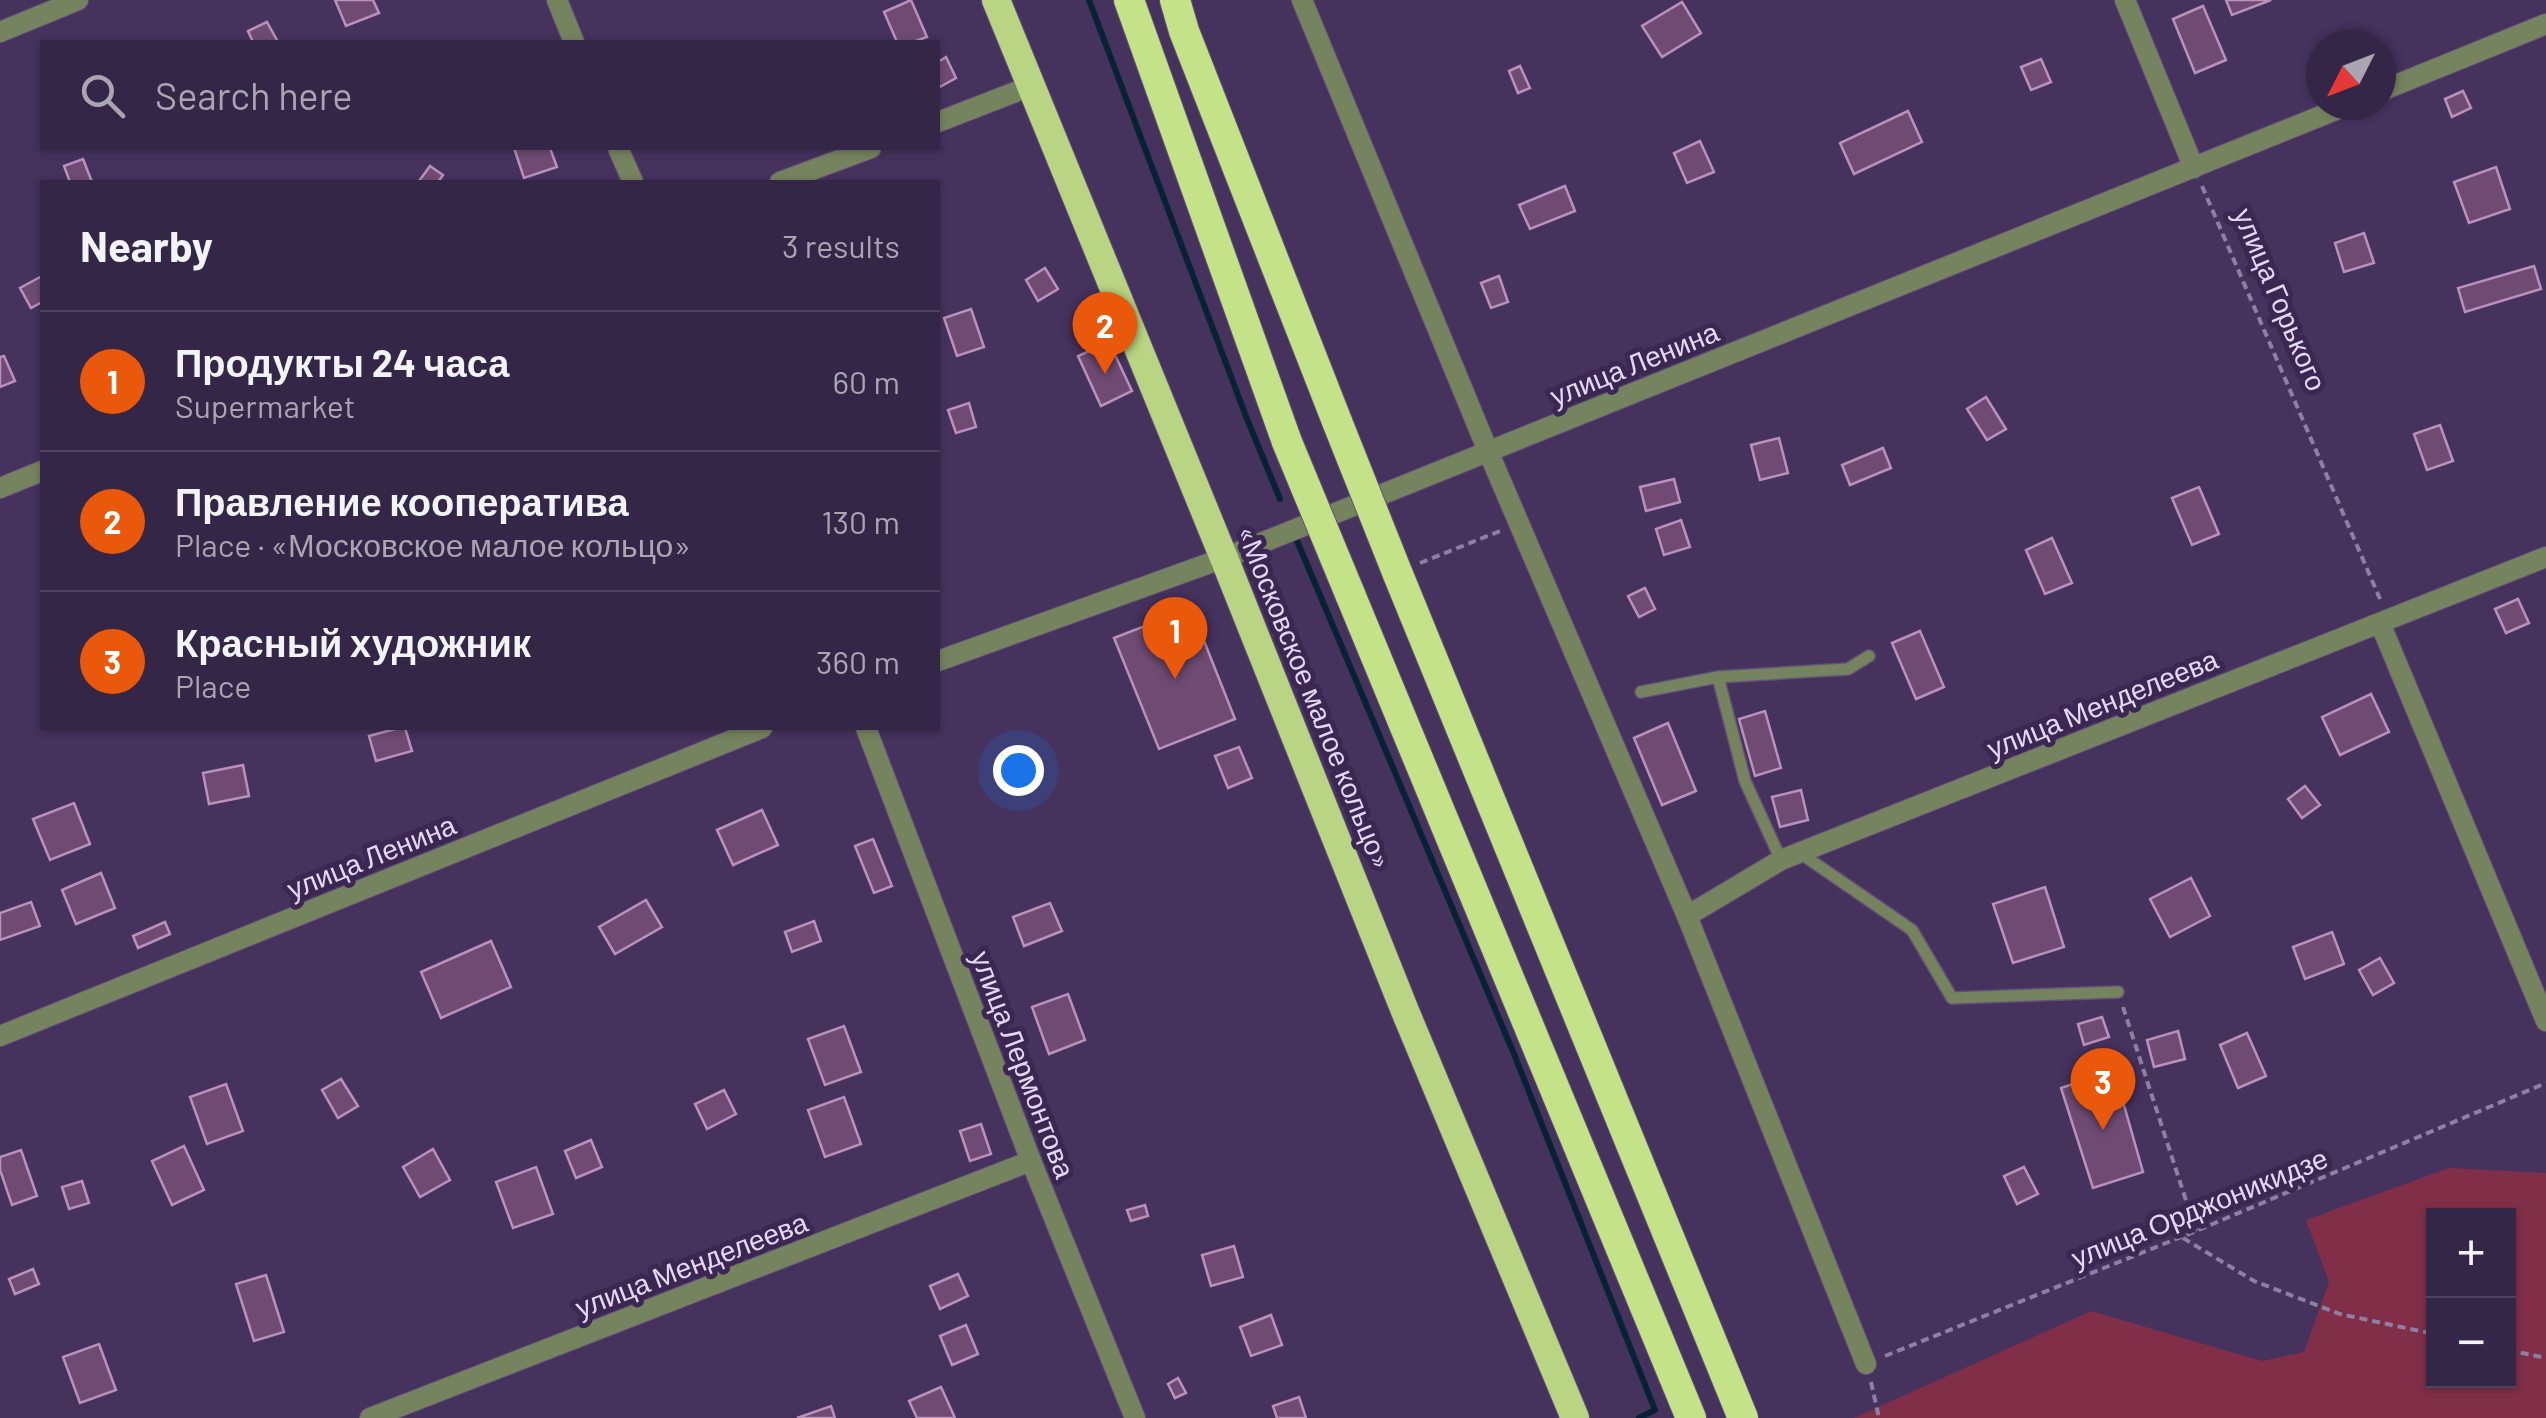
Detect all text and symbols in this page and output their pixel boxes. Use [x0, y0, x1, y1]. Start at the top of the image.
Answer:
north arrow [2306, 30, 2396, 120]
search box [40, 40, 940, 150]
icon: search [75, 68, 130, 123]
text: Search here [155, 72, 353, 118]
street label: улица Горького [2227, 203, 2335, 395]
text: Nearby [80, 220, 213, 270]
text: 3 results [782, 226, 900, 264]
pin: 2 [1072, 292, 1138, 374]
street label: улица Ленина [1545, 314, 1724, 412]
text: Продукты 24 часа [175, 339, 509, 385]
text: 1 [107, 362, 118, 400]
text: 60 m [833, 362, 900, 400]
text: Supermarket [175, 386, 355, 424]
text: Правление кооператива [175, 478, 629, 524]
text: 2 [104, 502, 121, 540]
text: 130 m [821, 502, 900, 540]
street label: «Московское малое кольцо» [1230, 520, 1400, 874]
text: Place · «Московское малое кольцо» [175, 525, 691, 563]
pin: 1 [1142, 596, 1208, 679]
text: Красный художник [175, 619, 531, 665]
street label: улица Менделеева [1982, 641, 2223, 765]
text: 3 [104, 642, 121, 680]
text: 360 m [816, 642, 900, 680]
text: Place [175, 666, 251, 704]
your location [993, 745, 1044, 796]
street label: улица Ленина [282, 807, 461, 905]
street label: улица Лермонтова [965, 946, 1083, 1183]
pin: 3 [2070, 1048, 2136, 1130]
street label: улица Орджоникидзе [2066, 1140, 2332, 1274]
street label: улица Менделеева [570, 1204, 812, 1324]
map controls [2426, 1208, 2516, 1388]
button: + [2426, 1208, 2516, 1298]
button: − [2426, 1298, 2516, 1388]

